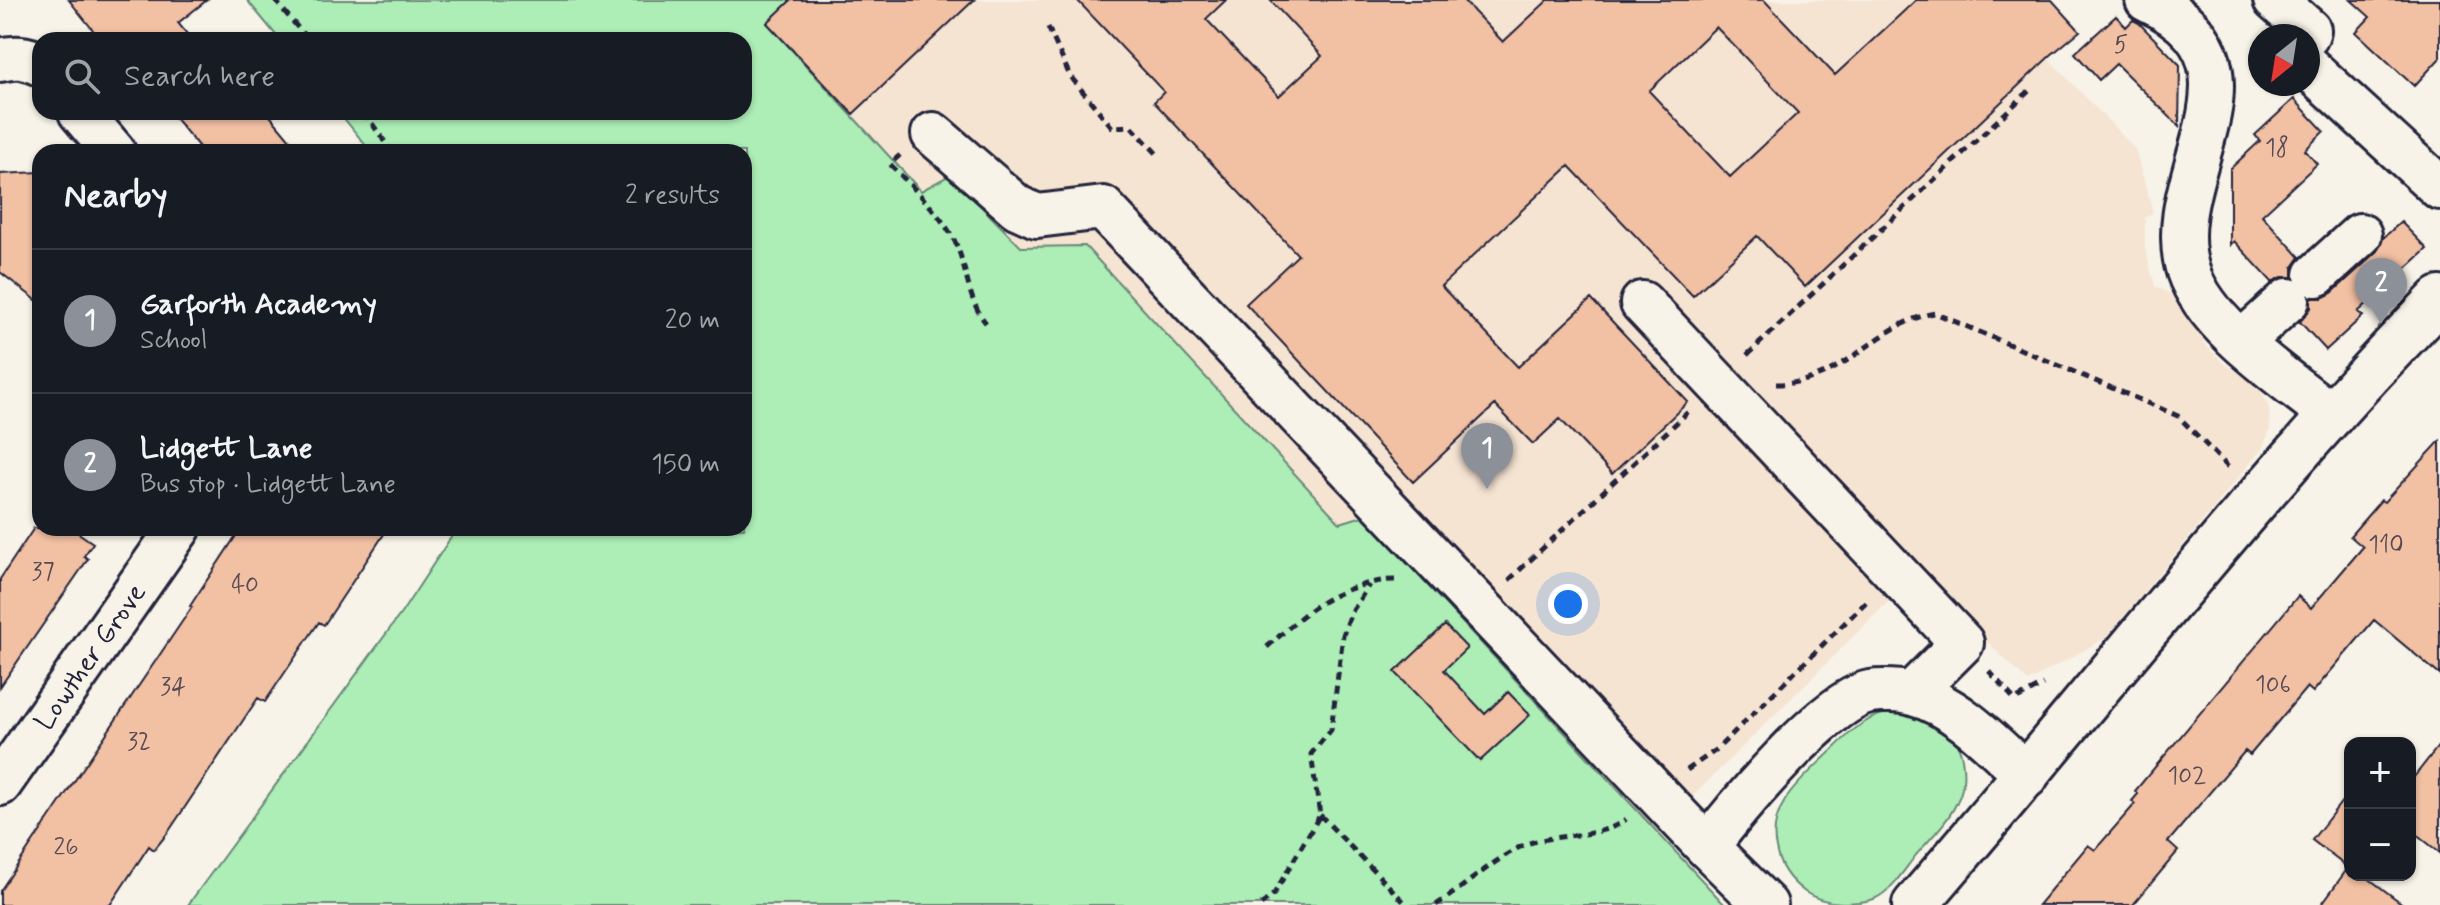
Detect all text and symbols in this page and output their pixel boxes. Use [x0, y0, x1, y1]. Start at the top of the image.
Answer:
north arrow [2248, 24, 2320, 96]
house number: 5 [2114, 30, 2128, 61]
search box [32, 32, 752, 120]
icon: search [60, 54, 104, 98]
text: Search here [124, 57, 275, 96]
house number: 18 [2265, 133, 2289, 164]
text: Nearby [64, 174, 168, 219]
text: 2 results [625, 179, 720, 213]
pin: 2 [2355, 258, 2407, 324]
text: Garforth Academy [140, 285, 377, 324]
text: 1 [84, 304, 96, 338]
text: 20 m [665, 304, 720, 338]
text: School [140, 324, 207, 358]
pin: 1 [1461, 423, 1513, 489]
text: Lidgett Lane [140, 429, 313, 468]
text: 2 [84, 448, 96, 482]
text: 150 m [651, 448, 720, 482]
text: Bus stop · Lidgett Lane [140, 468, 396, 502]
house number: 110 [2368, 530, 2404, 561]
house number: 37 [32, 557, 54, 588]
house number: 40 [231, 570, 259, 601]
street label: Lowther Grove [27, 577, 155, 738]
your location [1548, 584, 1588, 624]
house number: 106 [2255, 670, 2291, 701]
house number: 34 [160, 672, 186, 703]
house number: 32 [127, 727, 151, 758]
map controls [2344, 737, 2416, 881]
button: + [2344, 737, 2416, 809]
house number: 102 [2168, 761, 2206, 792]
button: − [2344, 809, 2416, 881]
house number: 26 [53, 832, 79, 863]

